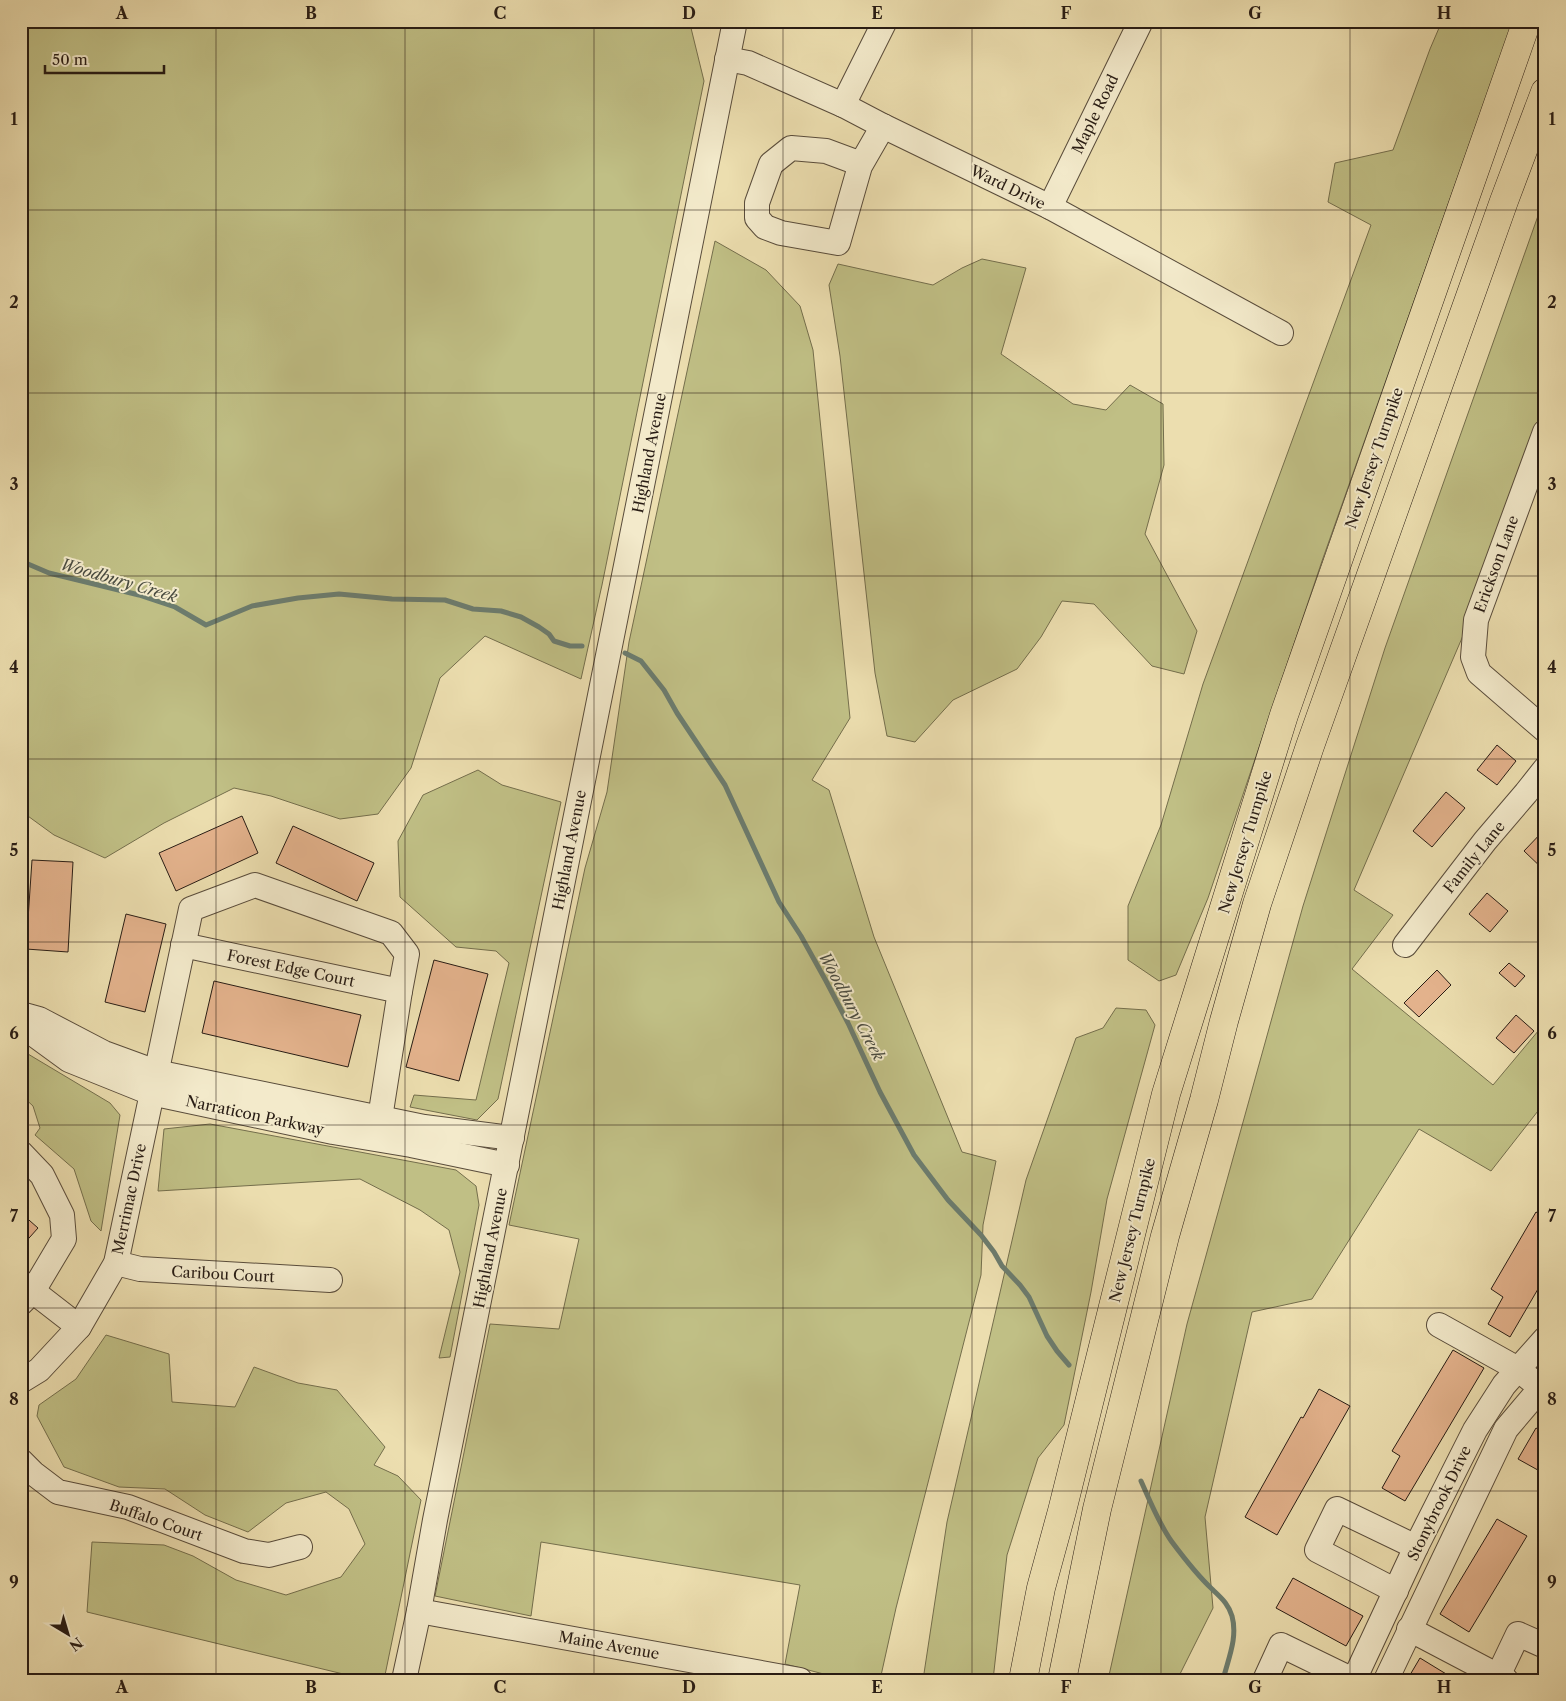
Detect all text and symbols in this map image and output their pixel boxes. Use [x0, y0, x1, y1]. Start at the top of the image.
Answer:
text: A [115, 3, 129, 23]
text: B [305, 3, 317, 23]
text: C [494, 3, 506, 23]
text: D [682, 3, 696, 23]
text: E [871, 3, 883, 23]
text: F [1061, 3, 1072, 23]
text: G [1248, 3, 1262, 23]
text: H [1437, 3, 1451, 23]
scale bar [45, 42, 164, 74]
text: 50 m [52, 50, 88, 69]
street label: Maple Road [1068, 71, 1122, 157]
text: 1 [10, 109, 18, 129]
text: 1 [1548, 109, 1556, 129]
street label: Ward Drive [966, 160, 1049, 213]
text: 2 [9, 292, 19, 312]
text: 2 [1547, 292, 1557, 312]
street label: New Jersey Turnpike [1341, 385, 1407, 531]
street label: Highland Avenue [628, 391, 670, 515]
text: 3 [9, 474, 19, 494]
text: 3 [1547, 474, 1557, 494]
street label: Erickson Lane [1470, 513, 1522, 615]
water label: Woodbury Creek [58, 554, 181, 606]
text: 4 [9, 657, 19, 677]
text: 4 [1547, 657, 1557, 677]
street label: New Jersey Turnpike [1214, 768, 1276, 916]
street label: Highland Avenue [548, 788, 590, 912]
street label: Family Lane [1439, 817, 1509, 897]
text: 5 [10, 840, 19, 860]
text: 5 [1548, 840, 1557, 860]
street label: Forest Edge Court [225, 945, 357, 991]
water label: Woodbury Creek [815, 948, 890, 1065]
text: 6 [9, 1023, 19, 1043]
text: 6 [1547, 1023, 1557, 1043]
street label: Narraticon Parkway [184, 1091, 326, 1139]
street label: Merrimac Drive [108, 1142, 150, 1256]
street label: New Jersey Turnpike [1105, 1156, 1159, 1304]
street label: Highland Avenue [469, 1186, 511, 1310]
text: 7 [10, 1206, 19, 1226]
text: 7 [1548, 1206, 1557, 1226]
street label: Caribou Court [171, 1262, 276, 1286]
text: 8 [9, 1389, 19, 1409]
text: 8 [1547, 1389, 1557, 1409]
street label: Stonybrook Drive [1403, 1442, 1475, 1564]
street label: Buffalo Court [107, 1495, 206, 1545]
text: 9 [9, 1572, 19, 1592]
text: 9 [1547, 1572, 1557, 1592]
north arrow [42, 1608, 92, 1658]
street label: Maine Avenue [557, 1627, 661, 1663]
text: N [66, 1633, 86, 1655]
text: A [115, 1677, 129, 1697]
text: B [305, 1677, 317, 1697]
text: C [494, 1677, 506, 1697]
text: D [682, 1677, 696, 1697]
text: E [871, 1677, 883, 1697]
text: F [1061, 1677, 1072, 1697]
text: G [1248, 1677, 1262, 1697]
text: H [1437, 1677, 1451, 1697]

